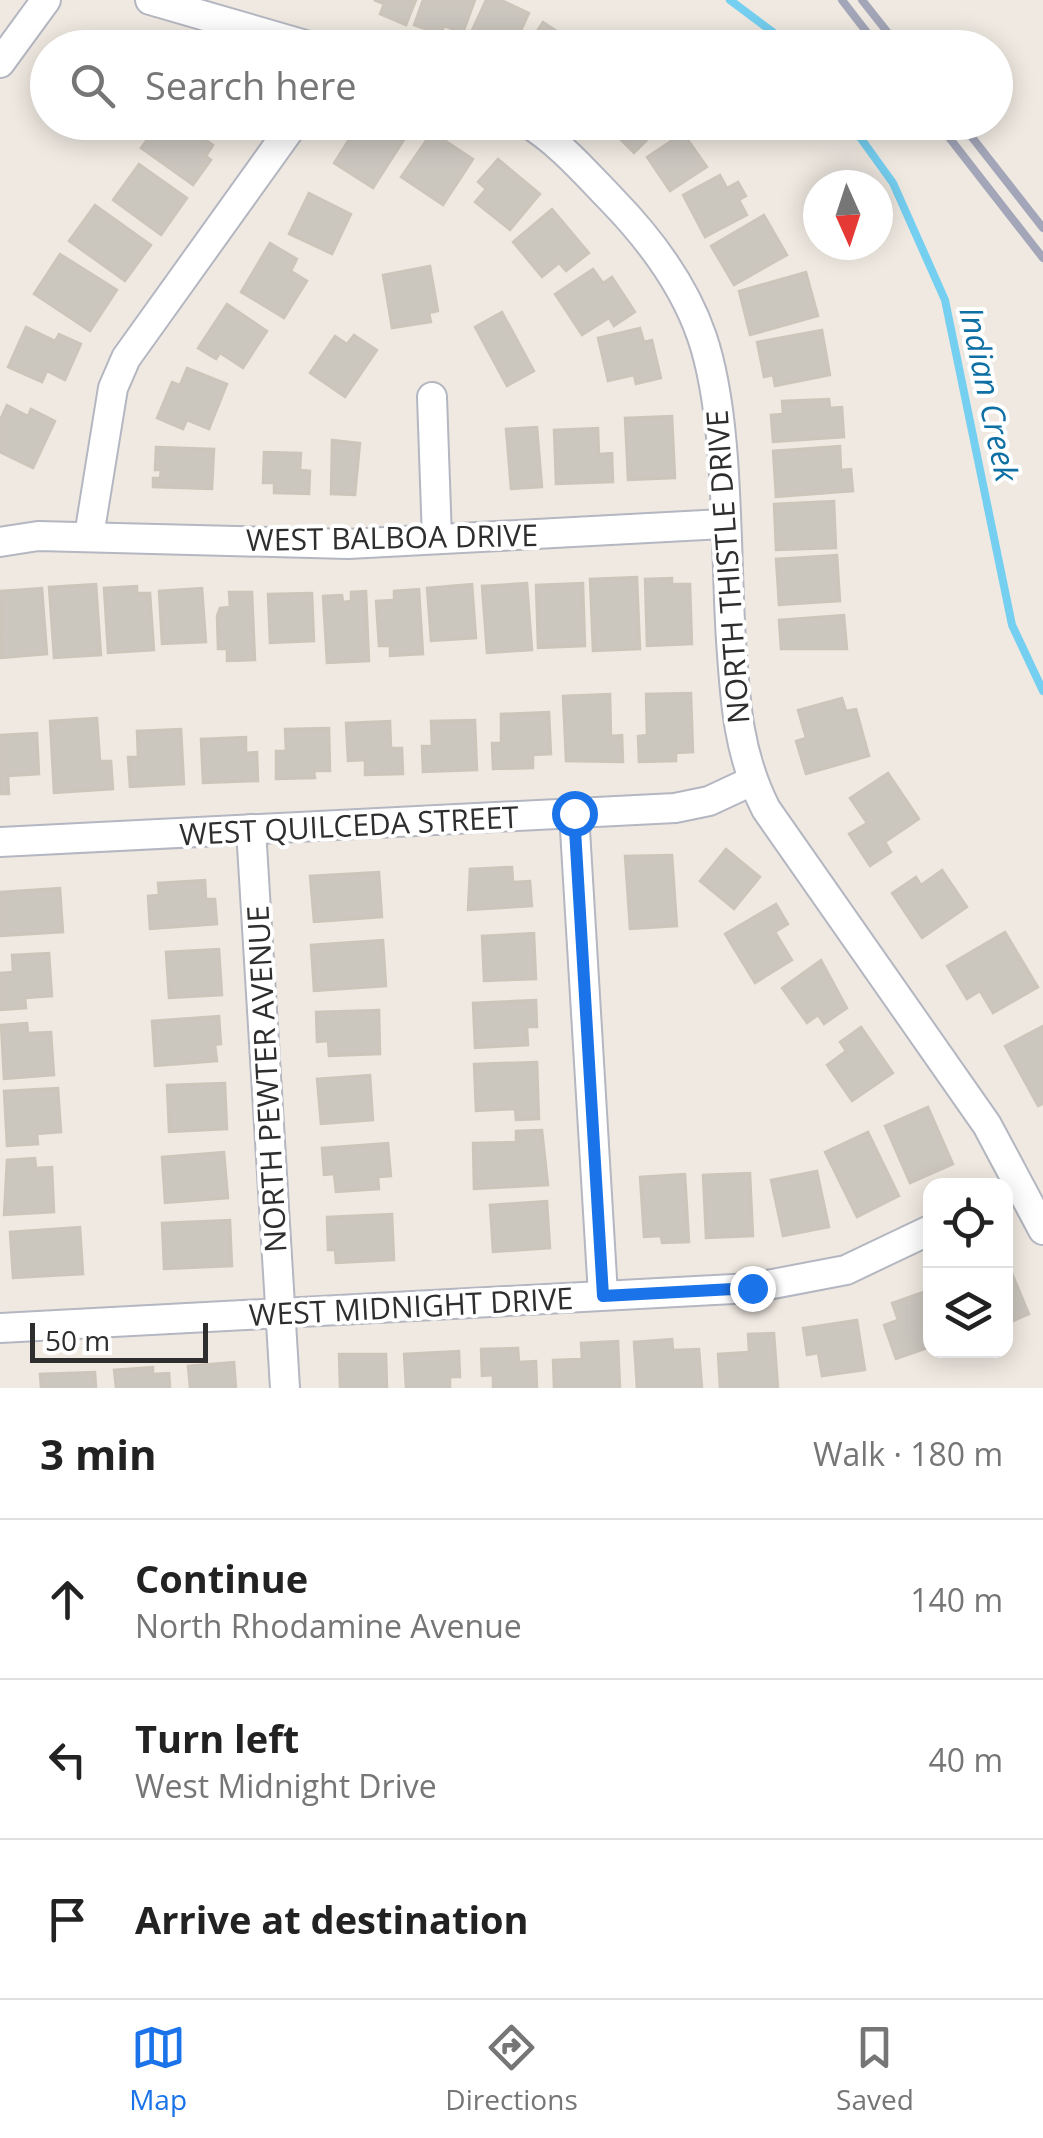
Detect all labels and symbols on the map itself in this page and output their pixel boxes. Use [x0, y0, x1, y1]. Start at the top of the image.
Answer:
north arrow [803, 170, 893, 260]
water label: Indian Creek [951, 303, 1030, 487]
street label: NORTH THISTLE DRIVE [696, 409, 758, 725]
street label: WEST BALBOA DRIVE [246, 514, 538, 560]
route start [552, 791, 598, 837]
street label: WEST QUILCEDA STREET [178, 796, 520, 854]
street label: NORTH PEWTER AVENUE [236, 904, 296, 1254]
route end [730, 1266, 776, 1312]
street label: WEST MIDNIGHT DRIVE [248, 1277, 574, 1335]
scale bar [30, 1318, 208, 1362]

